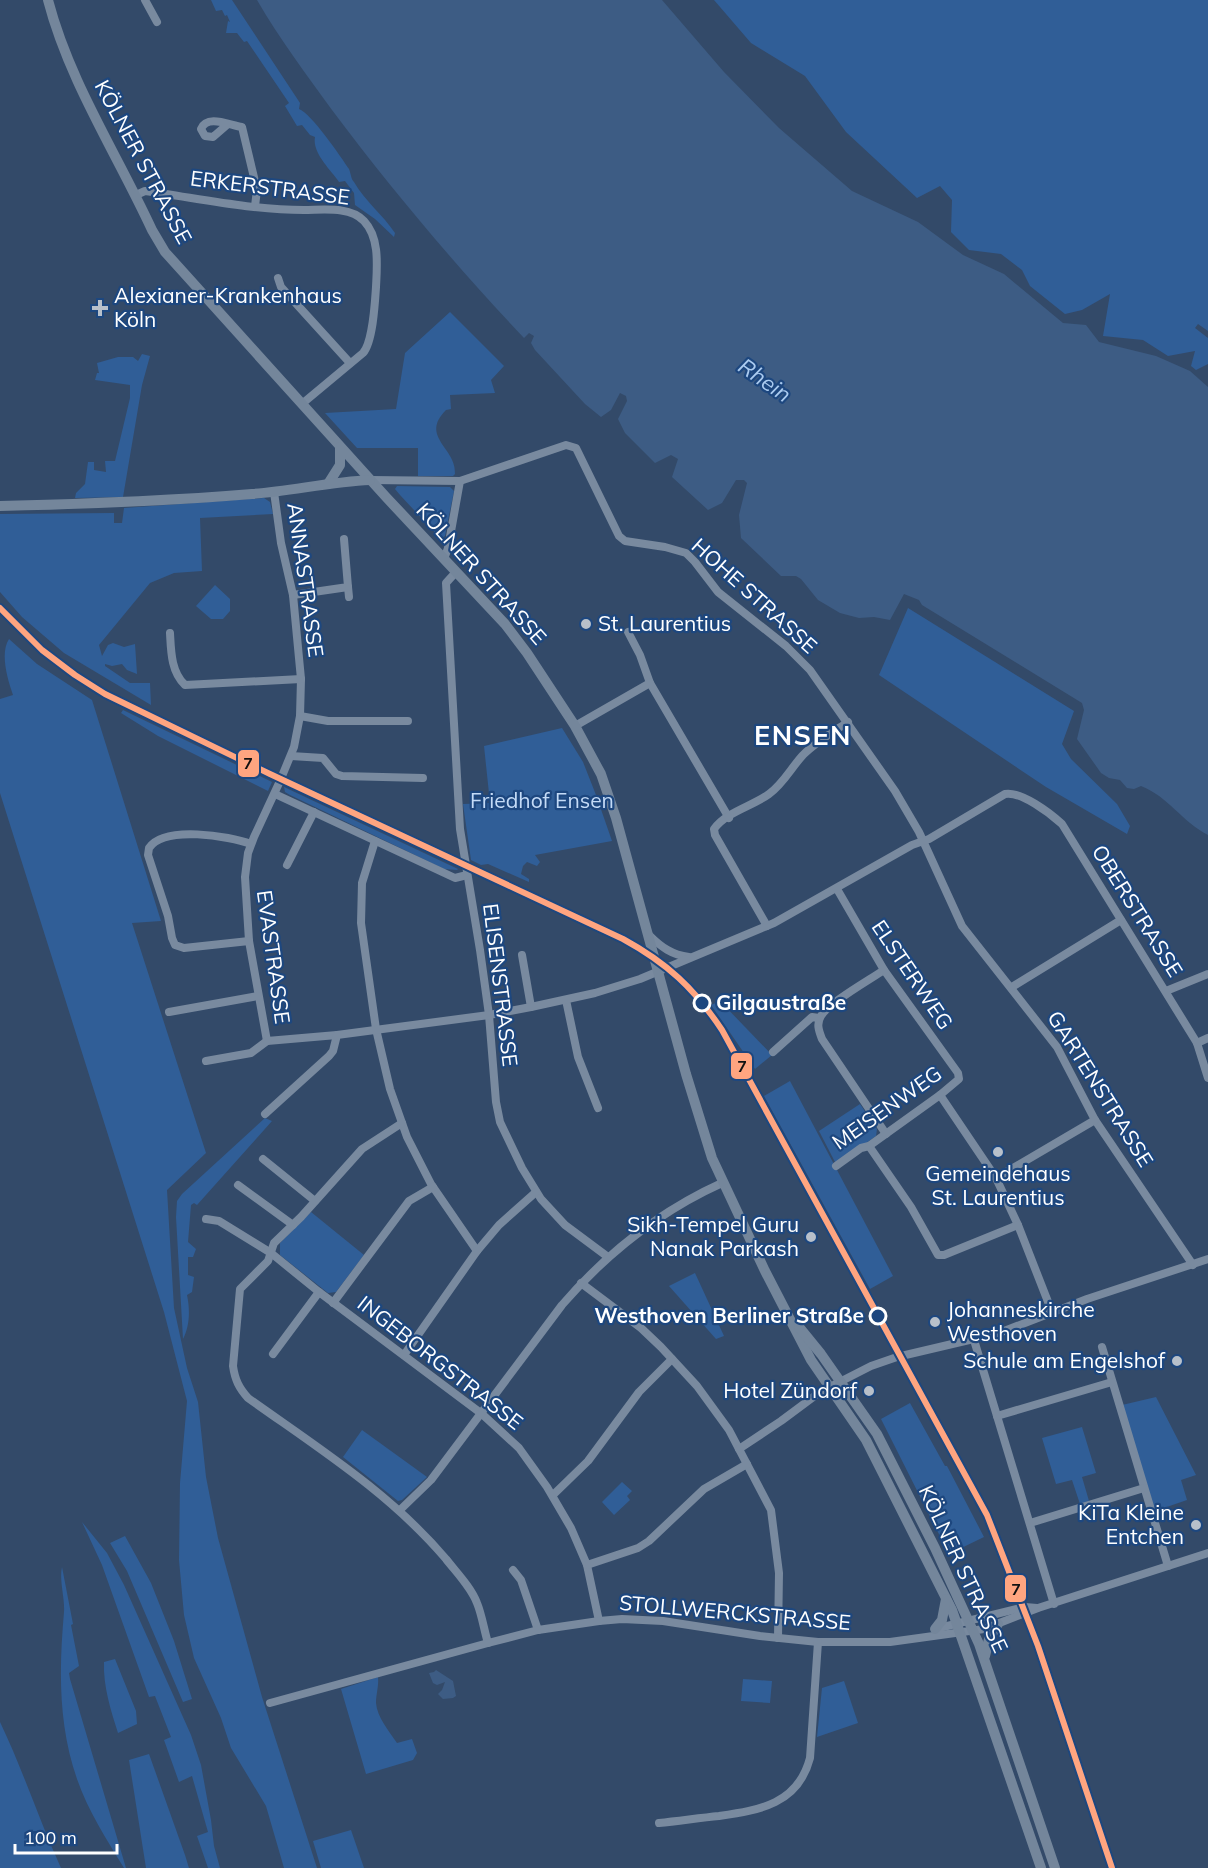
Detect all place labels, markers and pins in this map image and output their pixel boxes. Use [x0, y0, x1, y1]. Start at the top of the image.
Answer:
place label: Alexianer-Krankenhaus Köln [114, 282, 342, 332]
marker: Alexianer-Krankenhaus Köln [91, 299, 109, 317]
place label: St. Laurentius [598, 610, 731, 636]
marker: St. Laurentius [579, 617, 593, 631]
place label: Gilgaustraße [716, 989, 846, 1015]
marker: Gilgaustraße [693, 994, 711, 1012]
marker: Gemeindehaus St. Laurentius [991, 1145, 1005, 1159]
place label: Gemeindehaus St. Laurentius [925, 1160, 1071, 1210]
place label: Sikh-Tempel Guru Nanak Parkash [627, 1211, 799, 1261]
marker: Sikh-Tempel Guru Nanak Parkash [804, 1230, 818, 1244]
place label: Johanneskirche Westhoven [947, 1296, 1095, 1346]
place label: Westhoven Berliner Straße [594, 1302, 864, 1328]
marker: Westhoven Berliner Straße [869, 1307, 887, 1325]
marker: Johanneskirche Westhoven [928, 1315, 942, 1329]
place label: Schule am Engelshof [963, 1347, 1166, 1373]
marker: Schule am Engelshof [1170, 1354, 1184, 1368]
place label: Hotel Zündorf [723, 1377, 858, 1403]
marker: Hotel Zündorf [862, 1384, 876, 1398]
place label: KiTa Kleine Entchen [1078, 1499, 1184, 1549]
marker: KiTa Kleine Entchen [1189, 1518, 1203, 1532]

